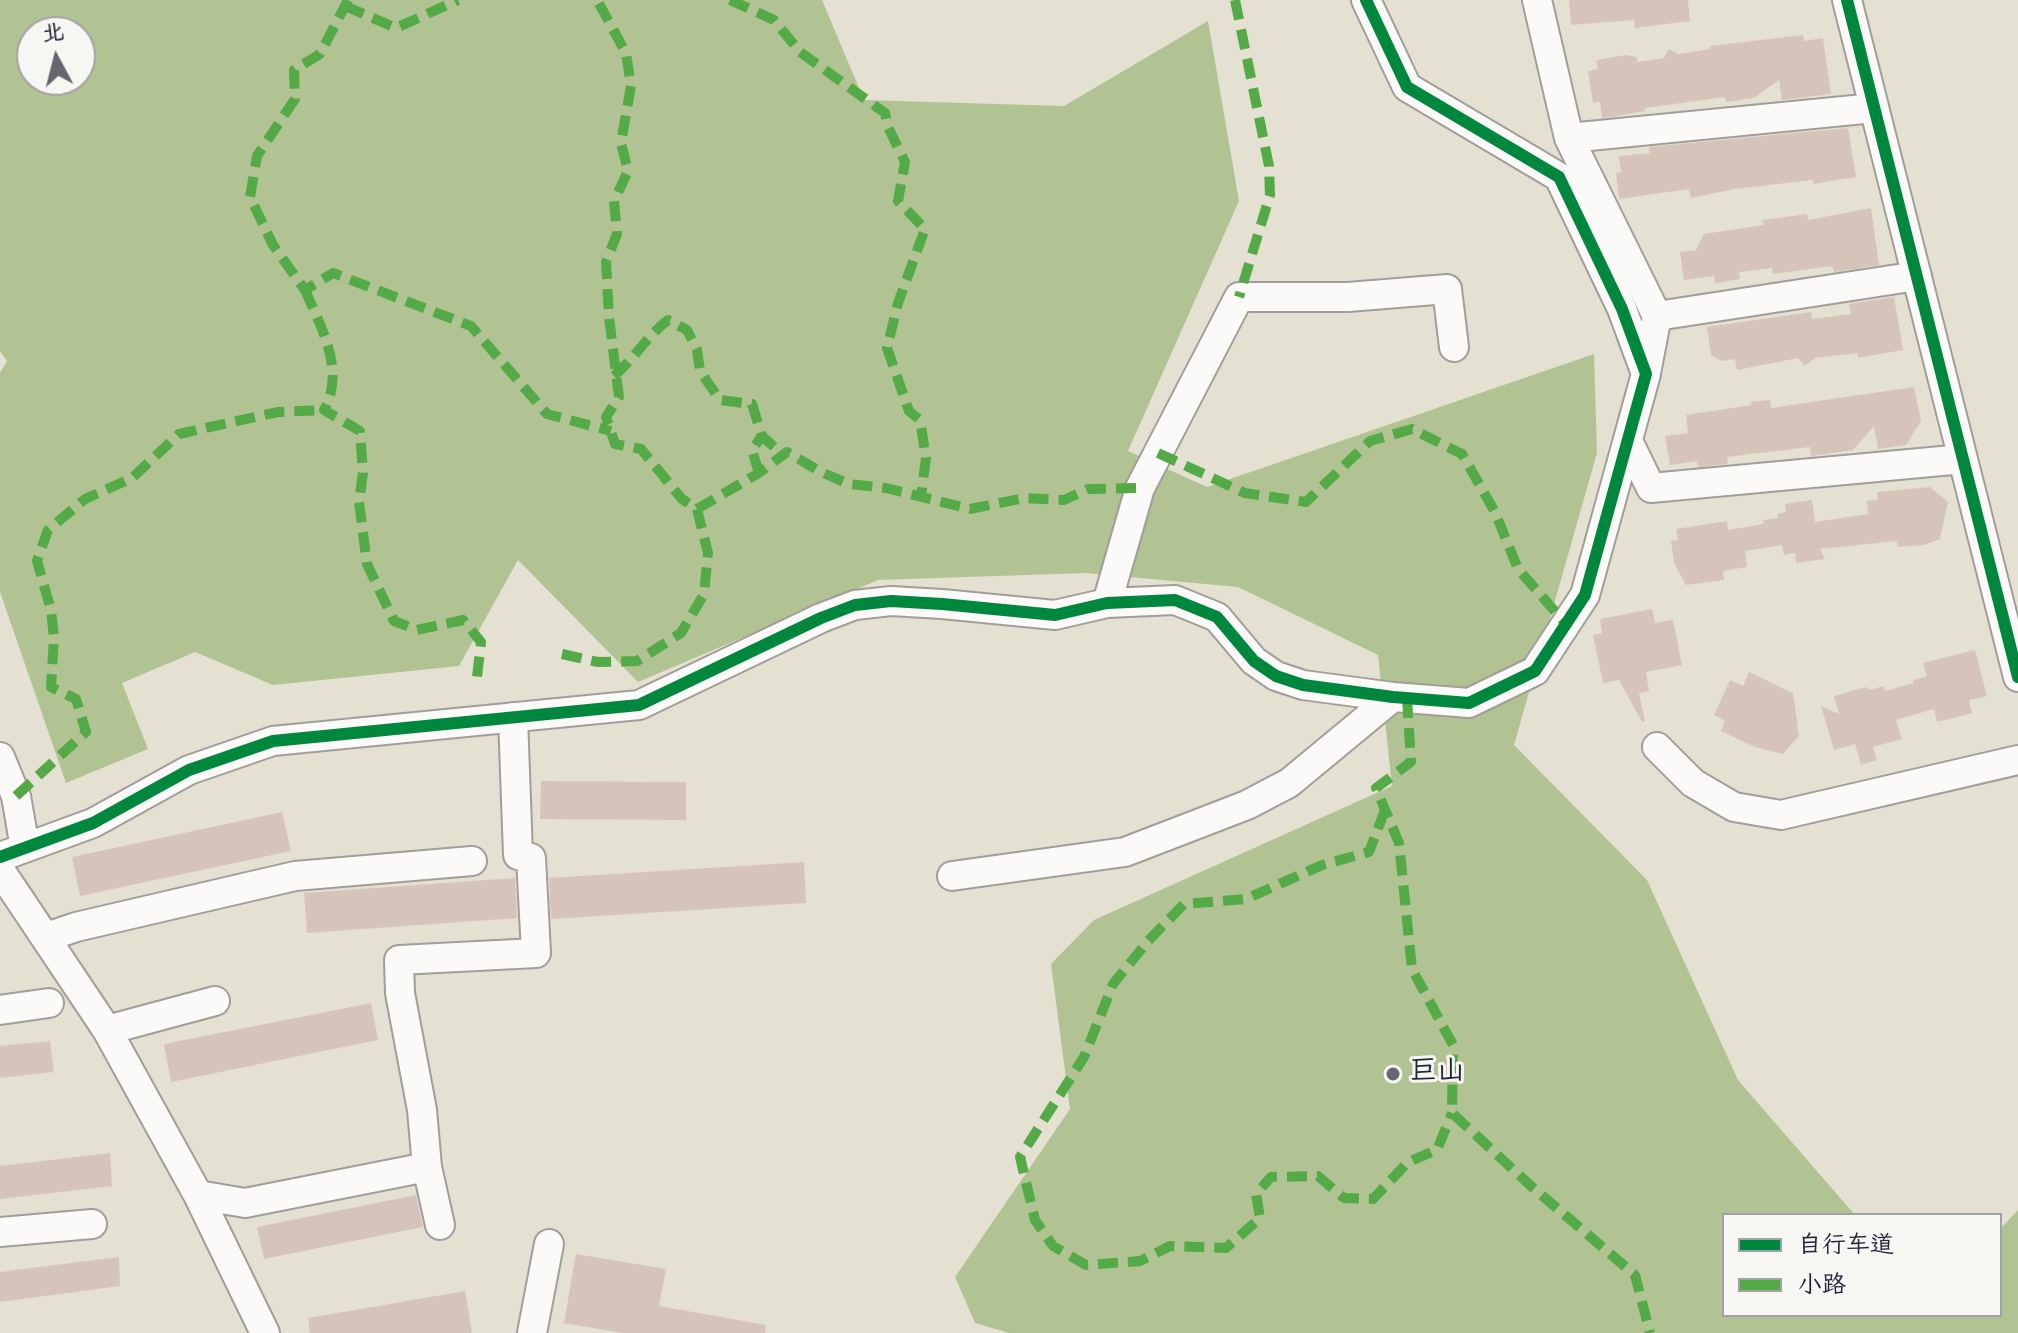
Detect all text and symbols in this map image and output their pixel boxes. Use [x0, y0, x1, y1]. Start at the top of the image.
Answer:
north arrow [16, 16, 96, 96]
text: 北 [40, 17, 66, 51]
place label: 巨山 [1409, 1057, 1465, 1091]
marker: 巨山 [1384, 1065, 1402, 1083]
legend [1722, 1213, 2002, 1317]
text: 自行车道 [1798, 1229, 1894, 1264]
text: 小路 [1798, 1269, 1846, 1304]

